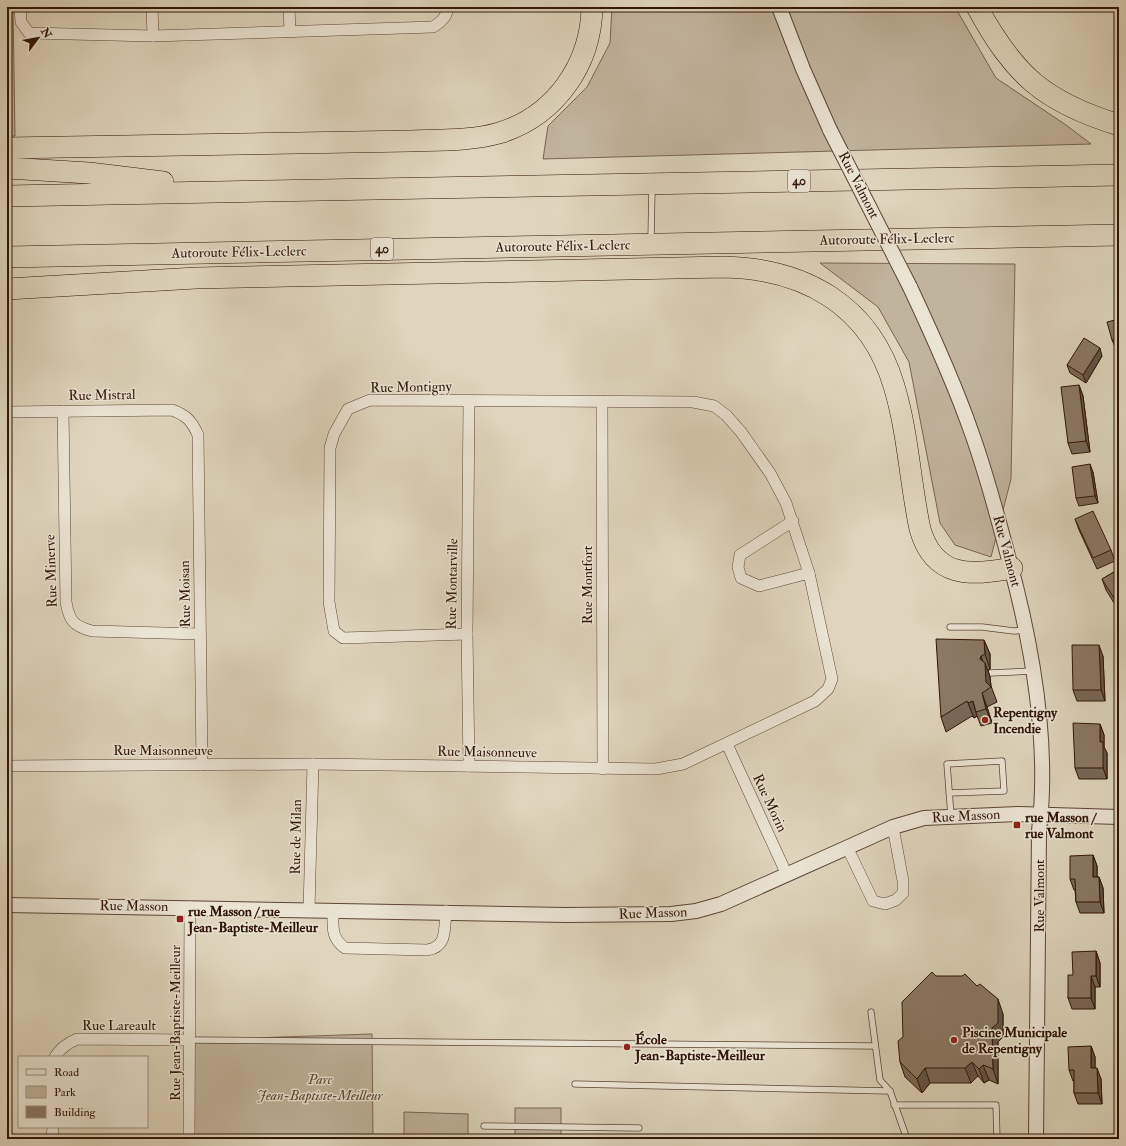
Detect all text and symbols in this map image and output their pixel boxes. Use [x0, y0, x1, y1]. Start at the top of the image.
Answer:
north arrow [18, 18, 58, 58]
text: N [37, 24, 55, 42]
street label: Rue Valmont [835, 149, 883, 222]
road number: 40 [788, 170, 810, 192]
street label: Autoroute Félix-Leclerc [818, 229, 955, 249]
street label: Autoroute Félix-Leclerc [494, 236, 631, 256]
road number: 40 [371, 238, 393, 260]
street label: Autoroute Félix-Leclerc [170, 242, 307, 262]
street label: Rue Montigny [370, 378, 453, 397]
street label: Rue Mistral [68, 386, 136, 404]
street label: Rue Valmont [989, 513, 1025, 589]
street label: Rue Minerve [41, 534, 61, 608]
street label: Rue Montarville [443, 538, 461, 630]
street label: Rue Montfort [579, 545, 596, 624]
street label: Rue Moisan [176, 560, 194, 628]
place label: Repentigny Incendie [993, 704, 1058, 737]
marker: Repentigny Incendie [980, 715, 990, 725]
street label: Rue Maisonneuve [113, 742, 213, 759]
street label: Rue Maisonneuve [437, 743, 537, 761]
street label: Rue Morin [749, 771, 791, 835]
street label: Rue de Milan [287, 799, 305, 875]
street label: Rue Masson [931, 806, 1001, 826]
place label: rue Masson / rue Valmont [1024, 809, 1097, 842]
marker: rue Masson / rue Valmont [1012, 820, 1022, 830]
street label: Rue Valmont [1031, 859, 1048, 933]
street label: Rue Masson [100, 897, 168, 915]
place label: rue Masson / rue Jean-Baptiste-Meilleur [187, 903, 319, 937]
street label: Rue Masson [618, 903, 688, 923]
marker: rue Masson / rue Jean-Baptiste-Meilleur [175, 914, 185, 924]
street label: Rue Jean-Baptiste-Meilleur [167, 944, 185, 1101]
street label: Rue Lareault [82, 1017, 156, 1034]
place label: Piscine Municipale de Repentigny [962, 1024, 1067, 1058]
place label: École Jean-Baptiste-Meilleur [634, 1030, 766, 1065]
marker: Piscine Municipale de Repentigny [949, 1035, 959, 1045]
marker: École Jean-Baptiste-Meilleur [622, 1042, 632, 1052]
legend [18, 1056, 148, 1128]
text: Road [54, 1065, 79, 1080]
park label: Parc Jean-Baptiste-Meilleur [257, 1071, 384, 1104]
text: Park [54, 1085, 76, 1100]
text: Building [54, 1105, 97, 1120]

